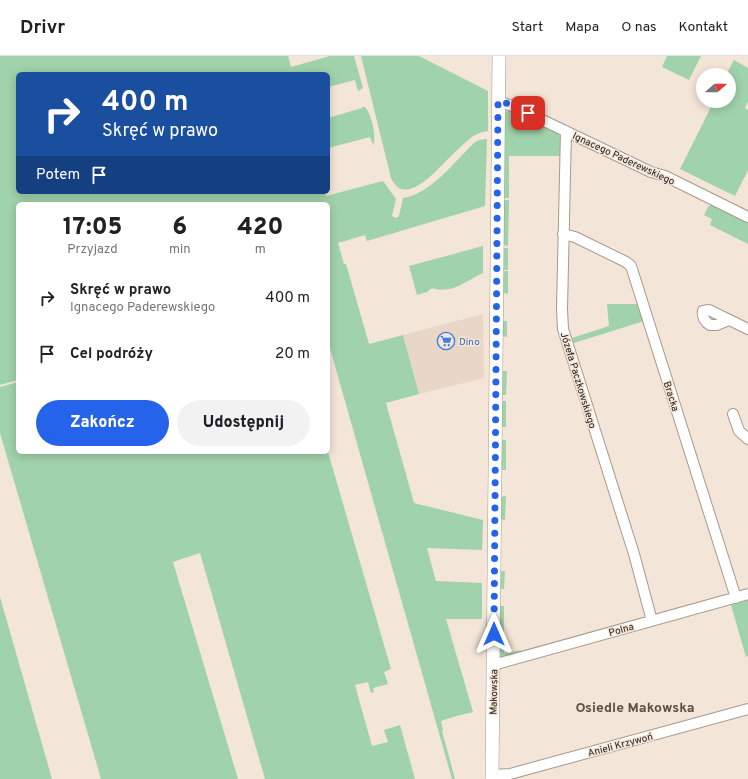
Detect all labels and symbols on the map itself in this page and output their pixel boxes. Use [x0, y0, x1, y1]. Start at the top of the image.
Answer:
north arrow [696, 68, 736, 108]
pin [511, 96, 545, 130]
street label: Ignacego Paderewskiego [570, 130, 677, 189]
supermarket icon: Dino [436, 331, 456, 351]
street label: Józefa Paczkowskiego [557, 331, 599, 431]
place label: Dino [459, 336, 480, 349]
street label: Bracka [660, 380, 682, 413]
position arrow [473, 613, 515, 655]
street label: Polna [607, 621, 635, 640]
street label: Makowska [488, 669, 501, 715]
district label: Osiedle Makowska [575, 700, 695, 717]
street label: Anieli Krzywoń [586, 731, 654, 760]

